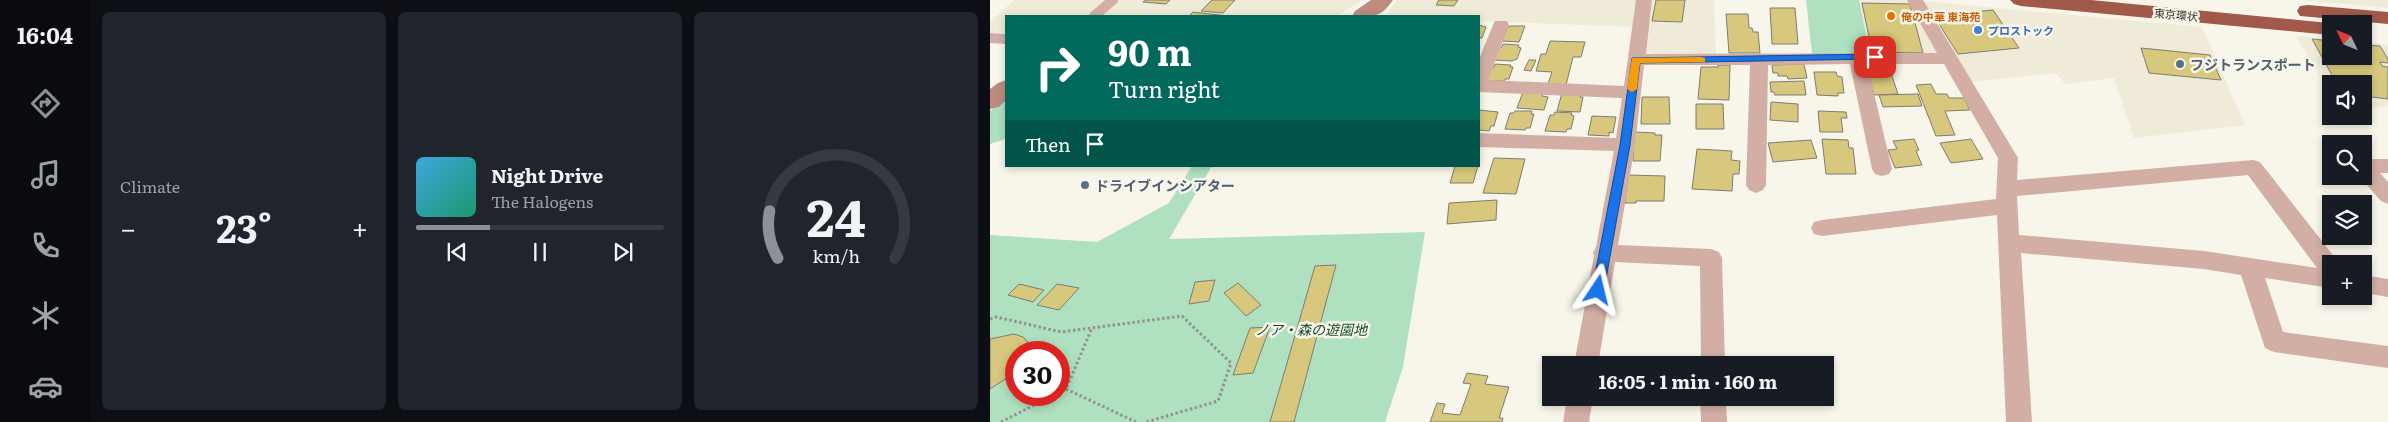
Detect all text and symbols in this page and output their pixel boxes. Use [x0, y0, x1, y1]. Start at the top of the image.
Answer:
street label: 東京環状 [2153, 4, 2200, 24]
place label: 俺の中華 東海苑 [1901, 8, 1980, 24]
marker: 俺の中華 東海苑 [1885, 10, 1897, 22]
north arrow [2322, 15, 2372, 65]
map controls [2322, 15, 2372, 305]
text: 16:04 [17, 18, 73, 51]
place label: プロストック [1988, 22, 2054, 38]
marker: プロストック [1972, 24, 1984, 36]
text: 90 m [1108, 25, 1192, 77]
icon: right [1025, 35, 1090, 100]
pin [1854, 36, 1896, 78]
icon: arrive [1861, 43, 1889, 71]
place label: フジトランスポート [2190, 54, 2316, 74]
marker: フジトランスポート [2174, 58, 2186, 70]
text: Turn right [1108, 72, 1220, 105]
button: sound [2322, 75, 2372, 125]
icon: directions [28, 86, 63, 121]
text: Then [1025, 130, 1071, 158]
icon: arrive [1081, 130, 1109, 158]
button: search [2322, 135, 2372, 185]
icon: music [28, 157, 63, 192]
text: Night Drive [491, 161, 603, 189]
text: Climate [120, 174, 180, 198]
place label: ドライブインシアター [1095, 175, 1235, 195]
text: 24 [806, 176, 866, 253]
marker: ドライブインシアター [1079, 179, 1091, 191]
text: The Halogens [491, 189, 593, 213]
button: layers [2322, 195, 2372, 245]
text: 23° [216, 198, 272, 255]
text: − [120, 206, 136, 248]
text: + [352, 206, 368, 248]
icon: phone [28, 228, 63, 263]
icon: previous [443, 238, 471, 266]
icon: pause [526, 238, 554, 266]
icon: next [609, 238, 637, 266]
text: km/h [812, 242, 860, 269]
button: + [2322, 255, 2372, 305]
position arrow [1571, 263, 1623, 315]
icon: climate [28, 298, 63, 333]
park label: ノア・森の遊園地 [1255, 319, 1369, 339]
speed limit sign: 30 [1005, 341, 1070, 406]
text: 16:05 · 1 min · 160 m [1598, 367, 1778, 395]
icon: car [28, 369, 63, 404]

